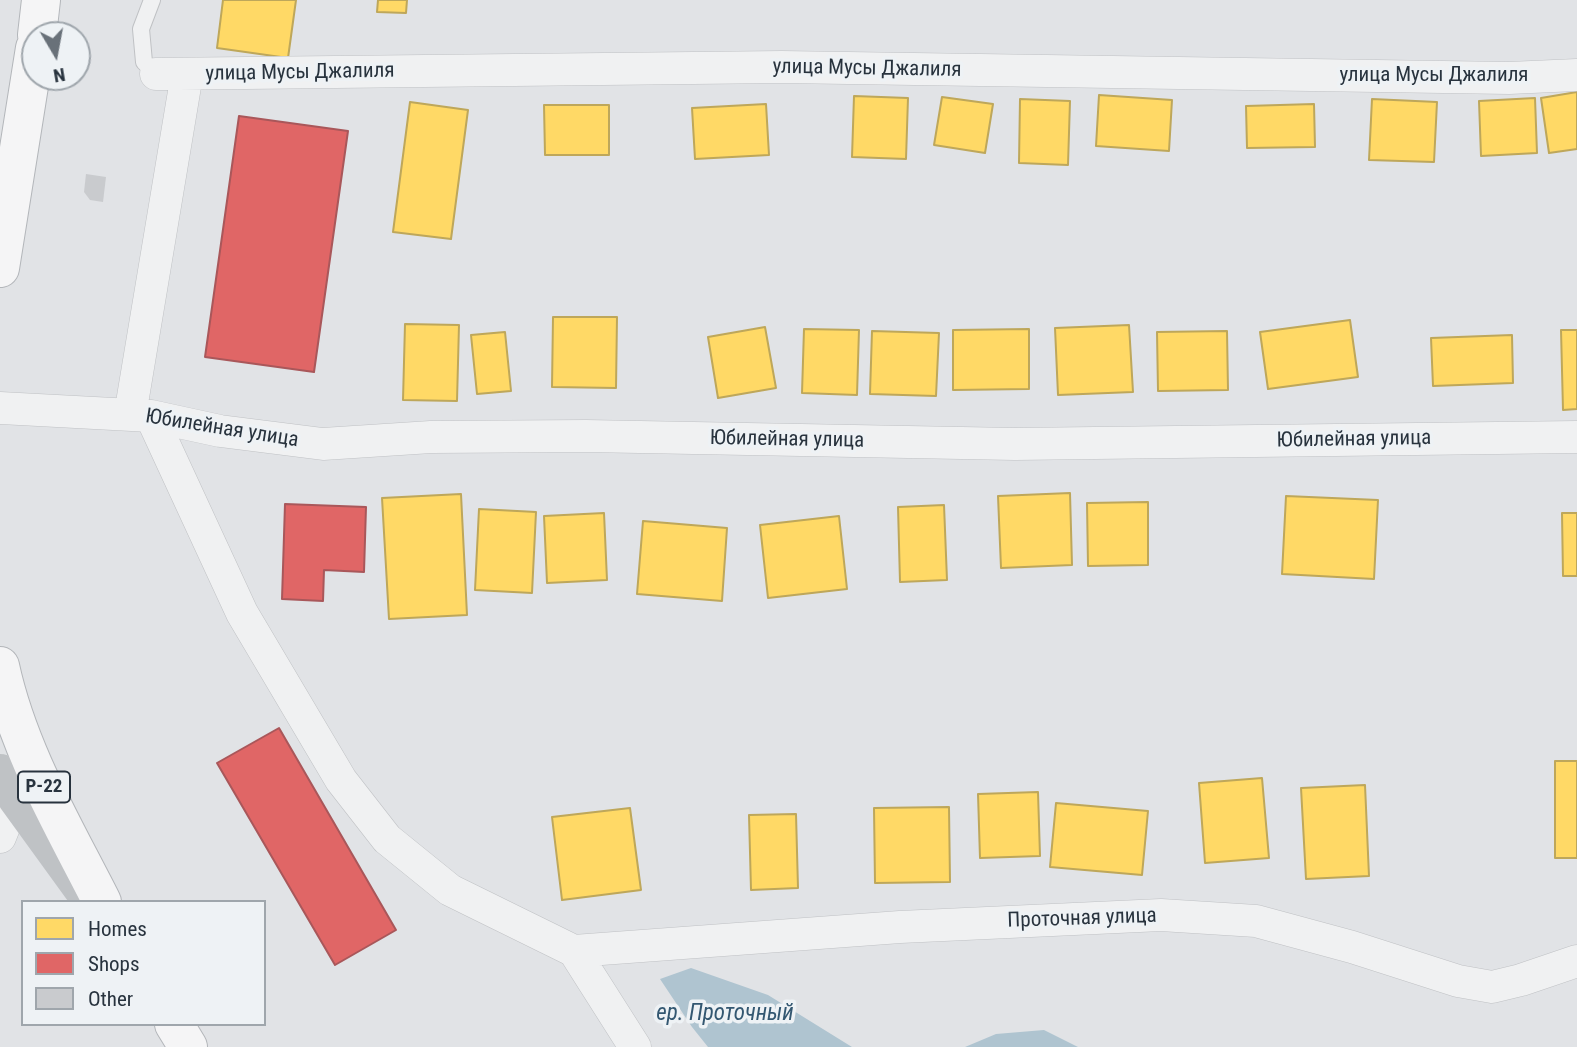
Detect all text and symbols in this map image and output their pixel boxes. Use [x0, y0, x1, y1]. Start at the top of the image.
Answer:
north arrow [21, 21, 91, 91]
street label: улица Мусы Джалиля [772, 55, 962, 83]
street label: улица Мусы Джалиля [205, 59, 395, 87]
text: N [52, 63, 67, 88]
street label: улица Мусы Джалиля [1340, 63, 1528, 89]
street label: Юбилейная улица [144, 404, 300, 454]
street label: Юбилейная улица [710, 426, 864, 454]
street label: Юбилейная улица [1277, 426, 1431, 454]
road number: Р-22 [18, 772, 70, 802]
legend [21, 900, 266, 1026]
street label: Проточная улица [1007, 904, 1157, 934]
text: Homes [88, 917, 147, 941]
text: Shops [88, 952, 140, 976]
text: Other [88, 987, 133, 1011]
water label: ер. Проточный [656, 1000, 794, 1028]

